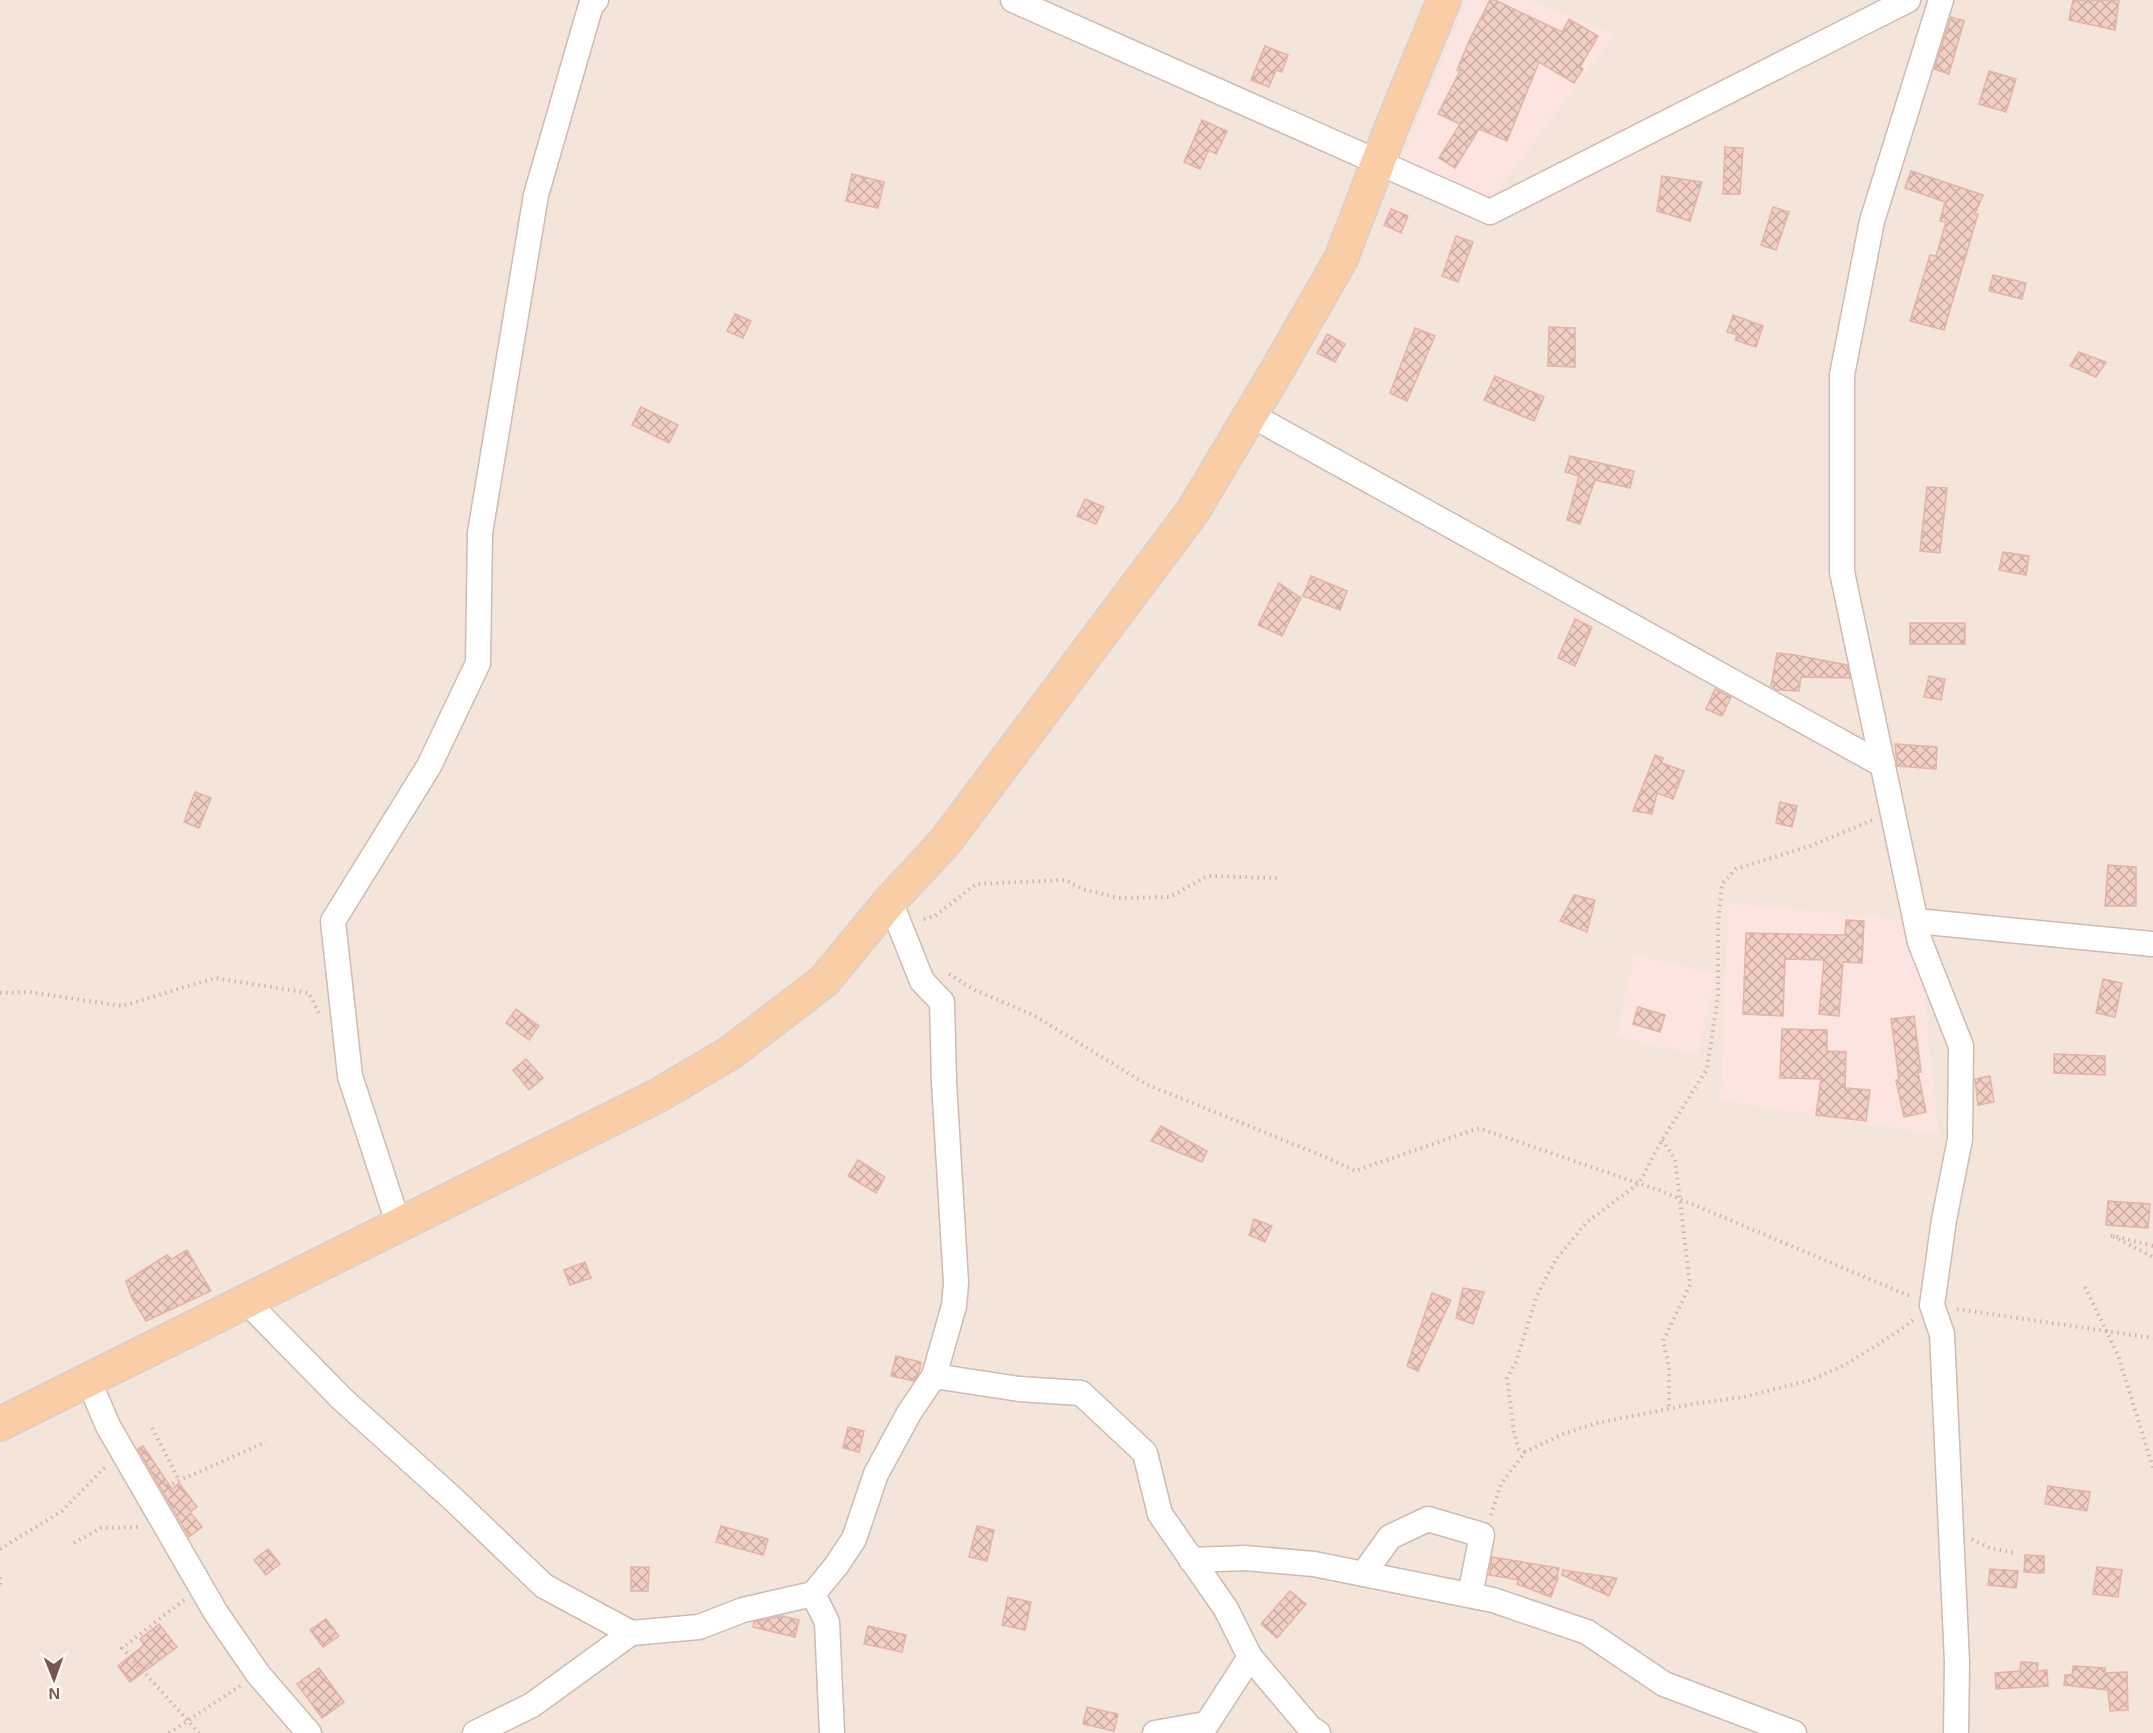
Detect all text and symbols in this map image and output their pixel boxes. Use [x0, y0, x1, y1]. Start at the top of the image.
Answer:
north arrow [24, 1649, 84, 1709]
text: N [48, 1685, 60, 1702]

